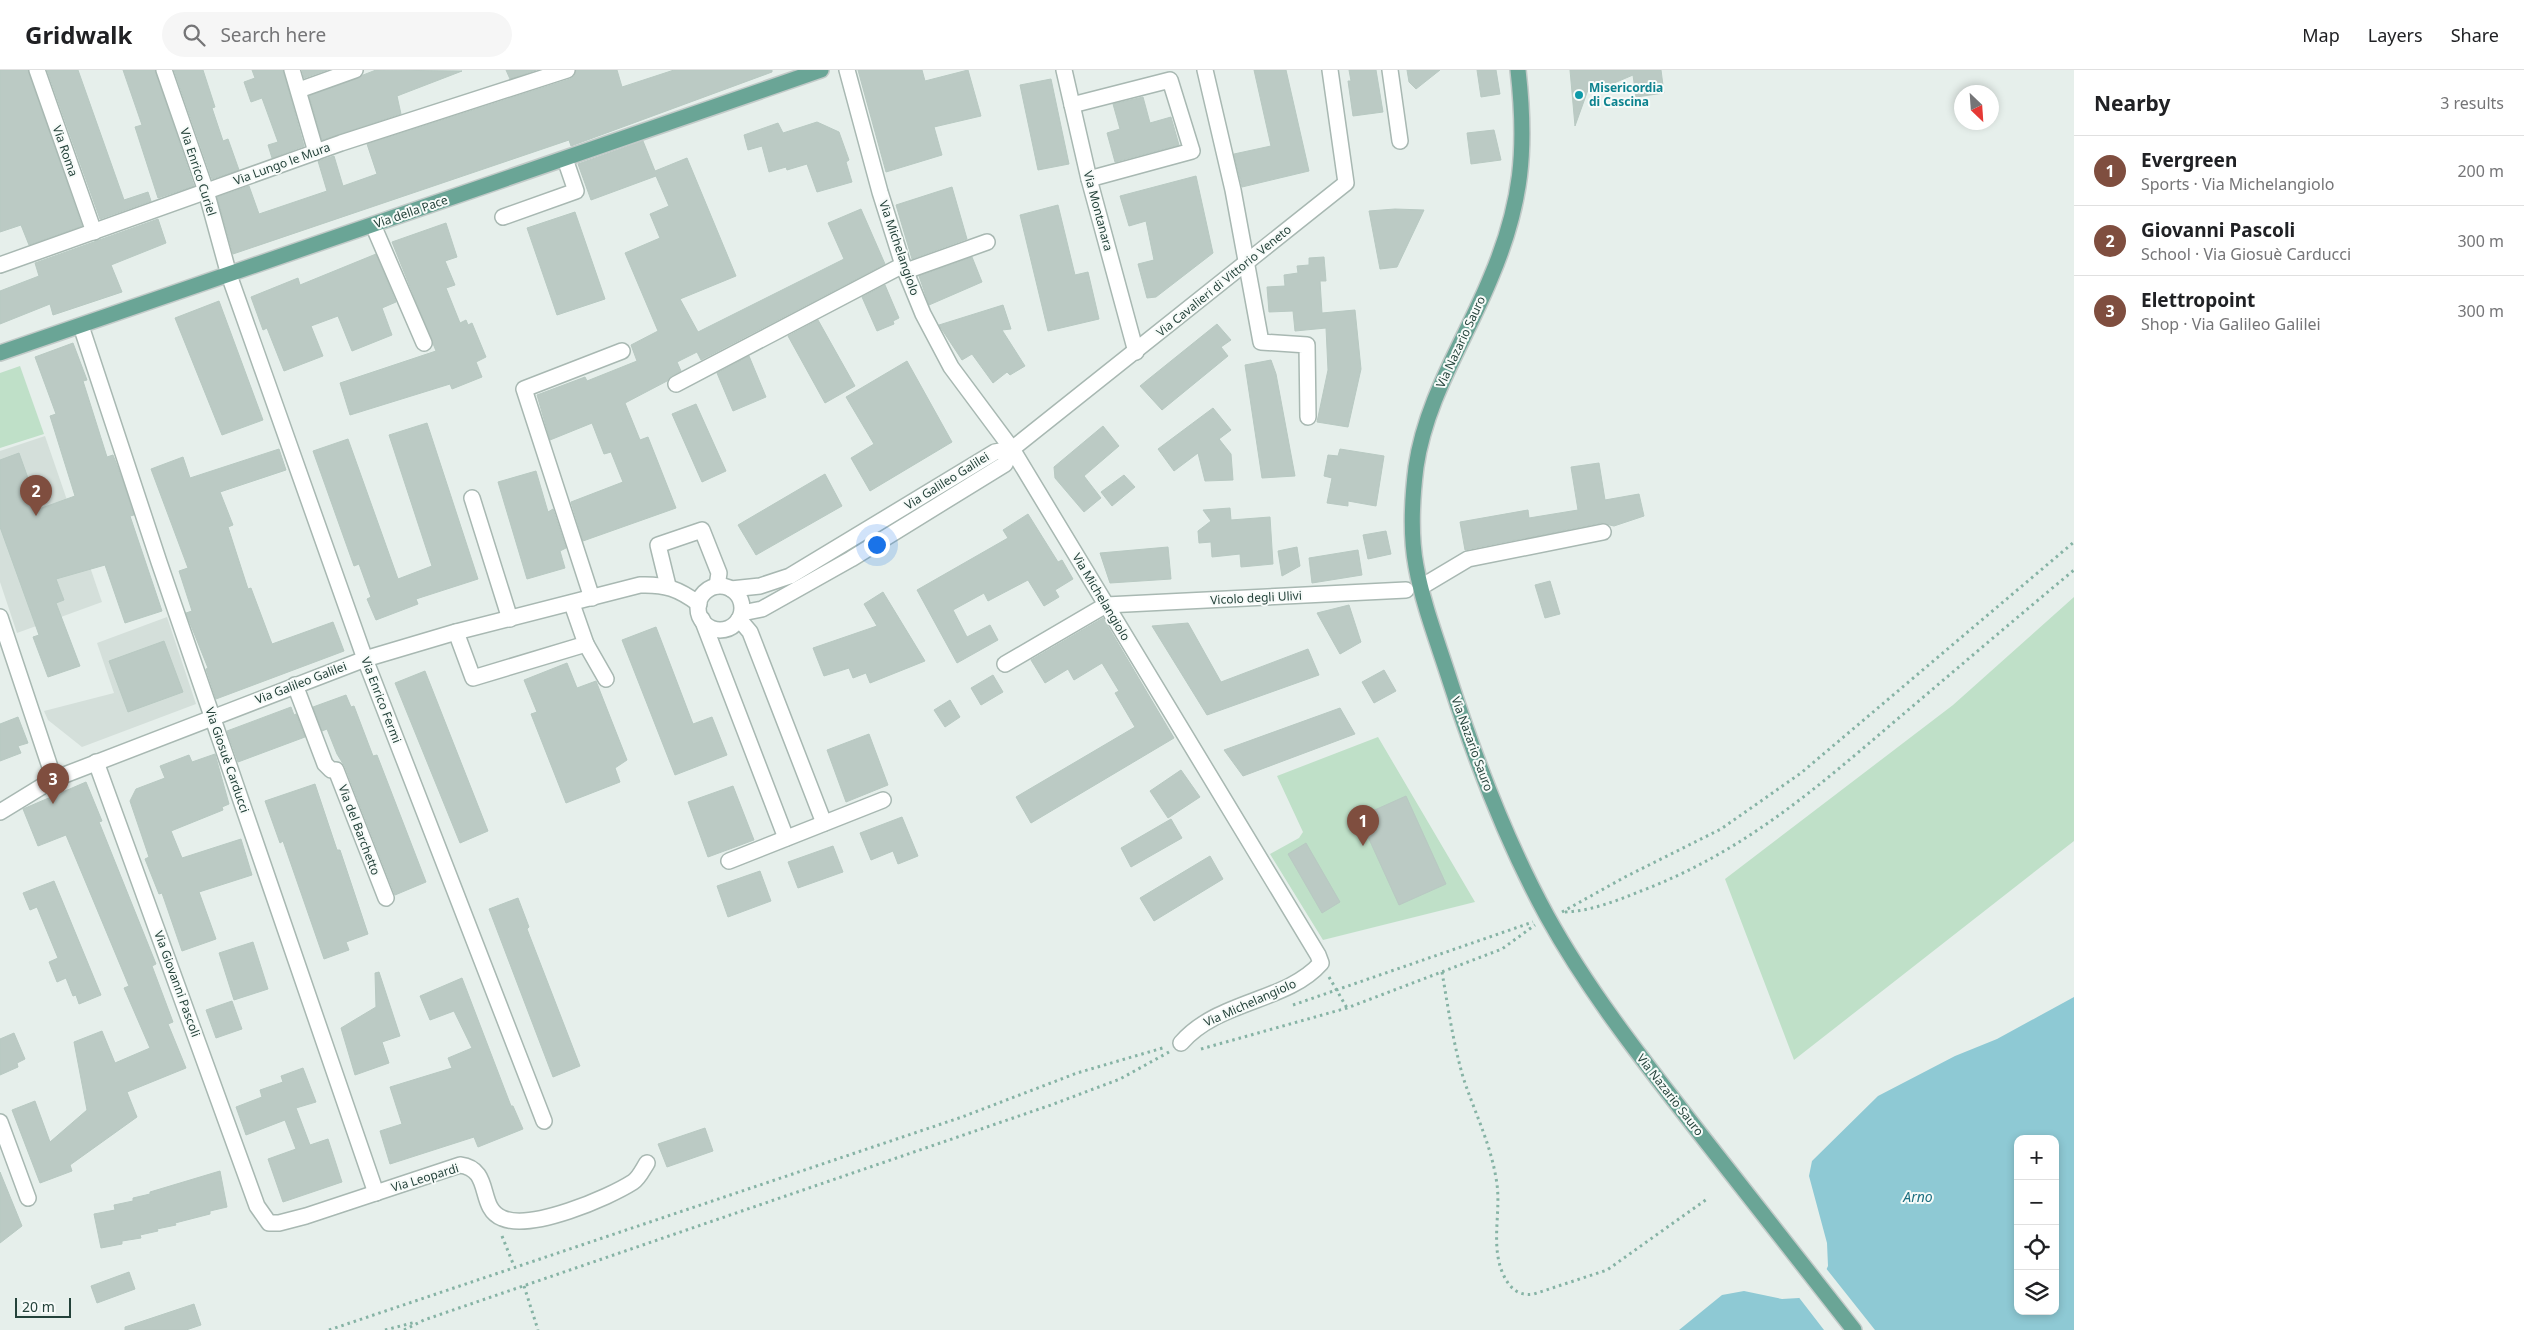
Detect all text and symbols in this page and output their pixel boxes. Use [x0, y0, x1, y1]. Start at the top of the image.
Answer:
search box [162, 12, 512, 57]
text: Gridwalk [25, 18, 132, 51]
icon: search [180, 21, 208, 49]
text: Search here [220, 22, 326, 48]
text: Map [2302, 23, 2340, 47]
text: Layers [2368, 23, 2423, 47]
text: Share [2451, 23, 2499, 47]
place label: Misericordia di Cascina [1589, 79, 1663, 110]
north arrow [1954, 85, 1999, 130]
marker: Misericordia di Cascina [1573, 89, 1585, 101]
text: Nearby [2094, 89, 2170, 117]
text: 3 results [2440, 92, 2504, 114]
street label: Via Roma [49, 123, 82, 179]
street label: Via Enrico Curiel [176, 126, 221, 218]
street label: Via Lungo le Mura [231, 138, 333, 189]
text: Evergreen [2141, 147, 2237, 173]
text: 1 [2105, 160, 2115, 182]
text: 200 m [2457, 160, 2504, 182]
street label: Via Montanara [1080, 169, 1117, 253]
text: Sports · Via Michelangiolo [2141, 173, 2335, 195]
street label: Via della Pace [372, 191, 450, 232]
street label: Via Michelangiolo [875, 198, 924, 298]
text: Giovanni Pascoli [2141, 217, 2295, 243]
street label: Via Cavalieri di Vittorio Veneto [1153, 221, 1295, 340]
text: 2 [2105, 230, 2115, 252]
text: 300 m [2457, 230, 2504, 252]
text: School · Via Giosuè Carducci [2141, 243, 2351, 265]
text: Elettropoint [2141, 287, 2255, 313]
street label: Via Nazario Sauro [1432, 293, 1489, 390]
text: 3 [2105, 300, 2115, 322]
text: 300 m [2457, 300, 2504, 322]
text: Shop · Via Galileo Galilei [2141, 313, 2321, 335]
street label: Via Galileo Galilei [901, 448, 992, 513]
pin: 2 [20, 475, 52, 516]
your location [864, 532, 890, 558]
street label: Via Michelangiolo [1069, 550, 1134, 644]
street label: Vicolo degli Ulivi [1210, 587, 1302, 608]
street label: Via Enrico Fermi [357, 654, 406, 745]
street label: Via Galileo Galilei [253, 657, 349, 708]
street label: Via Nazario Sauro [1447, 694, 1497, 794]
street label: Via Giosuè Carducci [201, 705, 254, 815]
pin: 3 [37, 763, 69, 804]
street label: Via del Barchetto [334, 782, 385, 878]
pin: 1 [1347, 805, 1379, 846]
street label: Via Giovanni Pascoli [150, 928, 205, 1039]
street label: Via Michelangiolo [1201, 975, 1299, 1031]
street label: Via Nazario Sauro [1633, 1050, 1708, 1139]
map controls [2014, 1135, 2059, 1315]
button: + [2014, 1135, 2059, 1180]
street label: Via Leopardi [389, 1159, 461, 1196]
button: − [2014, 1180, 2059, 1225]
water label: Arno [1902, 1187, 1933, 1206]
button: locate [2014, 1225, 2059, 1270]
button: layers [2014, 1270, 2059, 1315]
scale bar [15, 1295, 71, 1318]
text: 20 m [22, 1297, 55, 1316]

